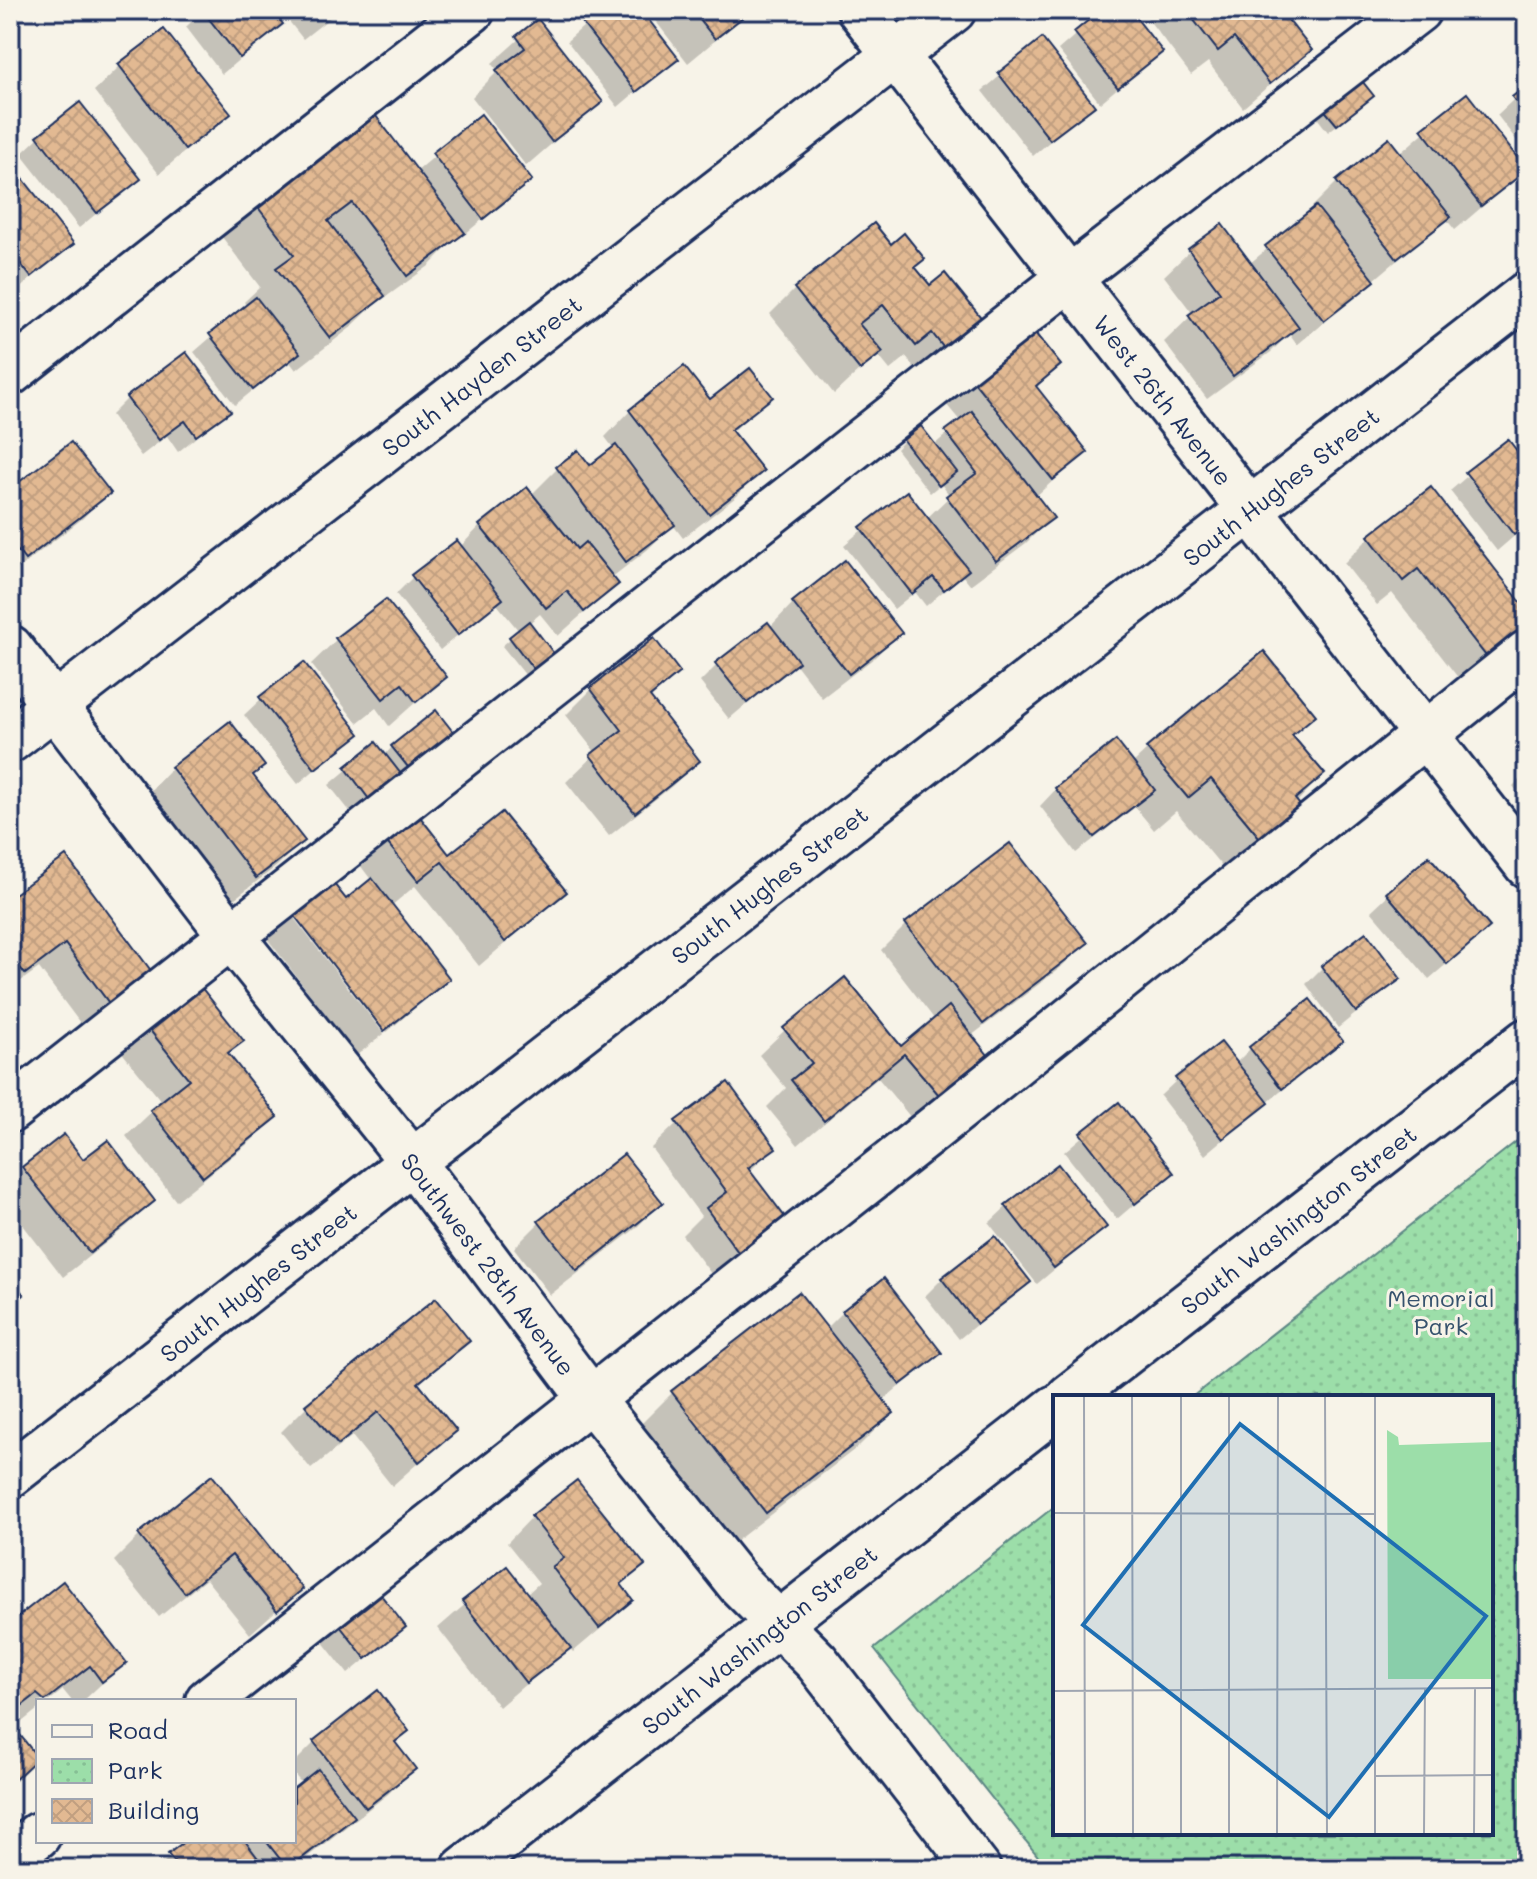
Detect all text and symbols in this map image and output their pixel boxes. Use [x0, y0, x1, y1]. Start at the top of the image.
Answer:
street label: South Hayden Street [375, 288, 588, 462]
street label: West 26th Avenue [1087, 308, 1240, 491]
street label: South Hughes Street [1176, 400, 1385, 572]
street label: South Hughes Street [664, 798, 874, 970]
street label: South Washington Street [1174, 1118, 1422, 1320]
street label: Southwest 28th Avenue [395, 1146, 583, 1381]
street label: South Hughes Street [153, 1196, 362, 1368]
park label: Memorial Park [1387, 1282, 1495, 1341]
inset map [1053, 1395, 1493, 1835]
street label: South Washington Street [635, 1537, 883, 1741]
legend [36, 1699, 296, 1843]
text: Road [108, 1714, 168, 1745]
text: Park [108, 1754, 162, 1785]
text: Building [108, 1794, 199, 1825]

